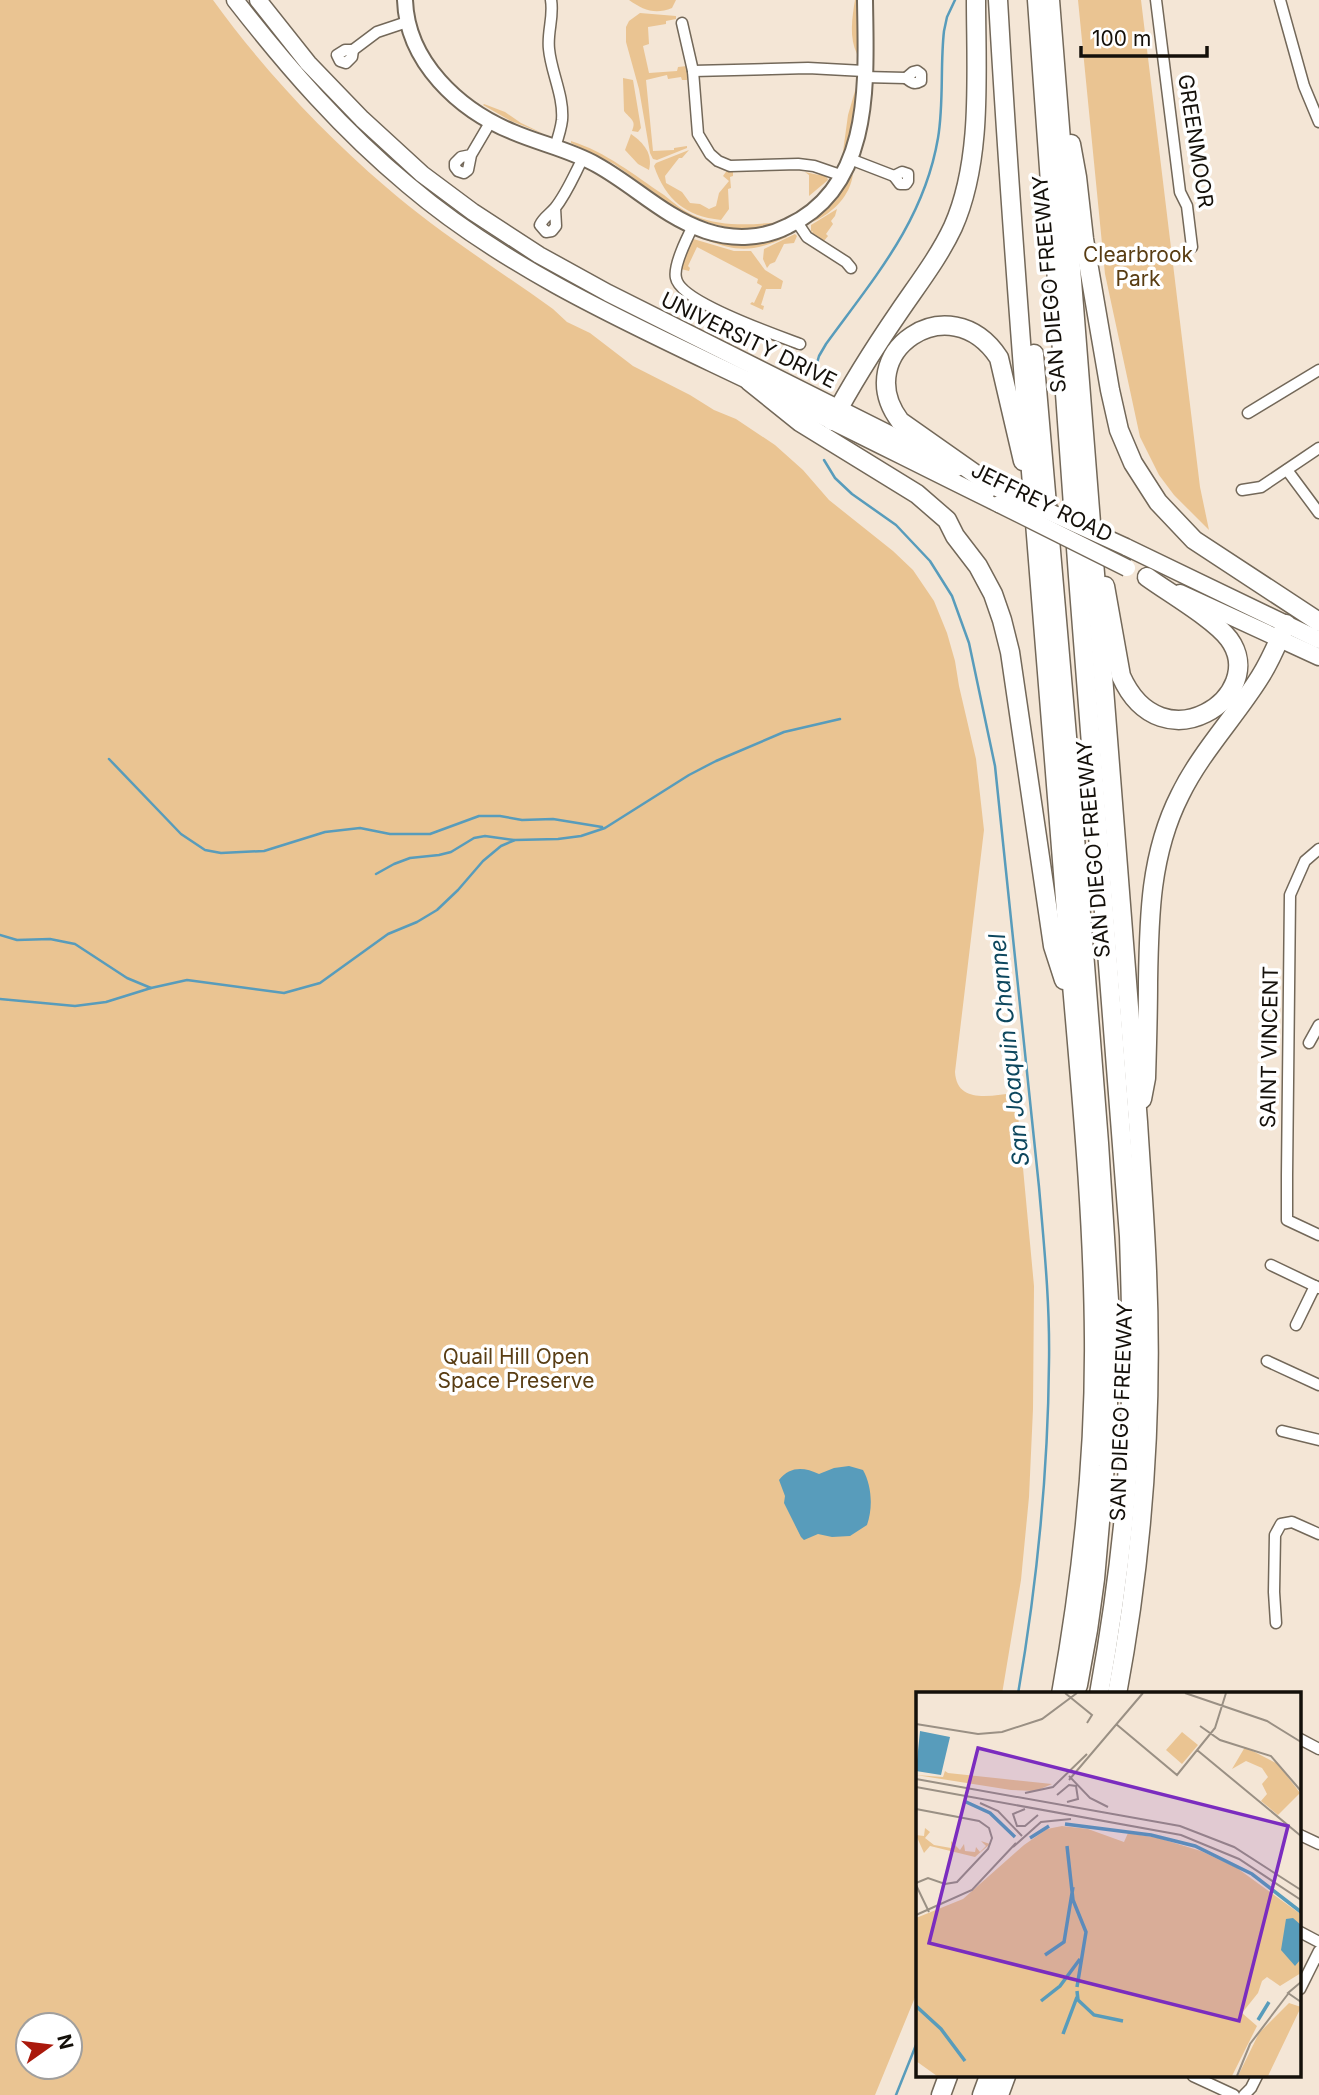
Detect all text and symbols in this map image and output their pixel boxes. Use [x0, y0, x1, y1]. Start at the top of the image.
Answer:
scale bar [1081, 14, 1207, 58]
text: 100 m [1092, 26, 1151, 51]
street label: GREENMOOR [1173, 72, 1219, 210]
street label: SAN DIEGO FREEWAY [1027, 174, 1071, 394]
park label: Clearbrook Park [1083, 242, 1193, 291]
street label: UNIVERSITY DRIVE [657, 287, 841, 393]
street label: JEFFREY ROAD [967, 457, 1117, 547]
street label: SAN DIEGO FREEWAY [1071, 739, 1115, 959]
water label: San Joaquin Channel [983, 932, 1035, 1168]
street label: SAINT VINCENT [1255, 966, 1283, 1128]
street label: SAN DIEGO FREEWAY [1105, 1302, 1137, 1522]
park label: Quail Hill Open Space Preserve [438, 1344, 594, 1393]
inset map [916, 1692, 1302, 2078]
north arrow [14, 2011, 84, 2081]
text: N [52, 2032, 78, 2052]

